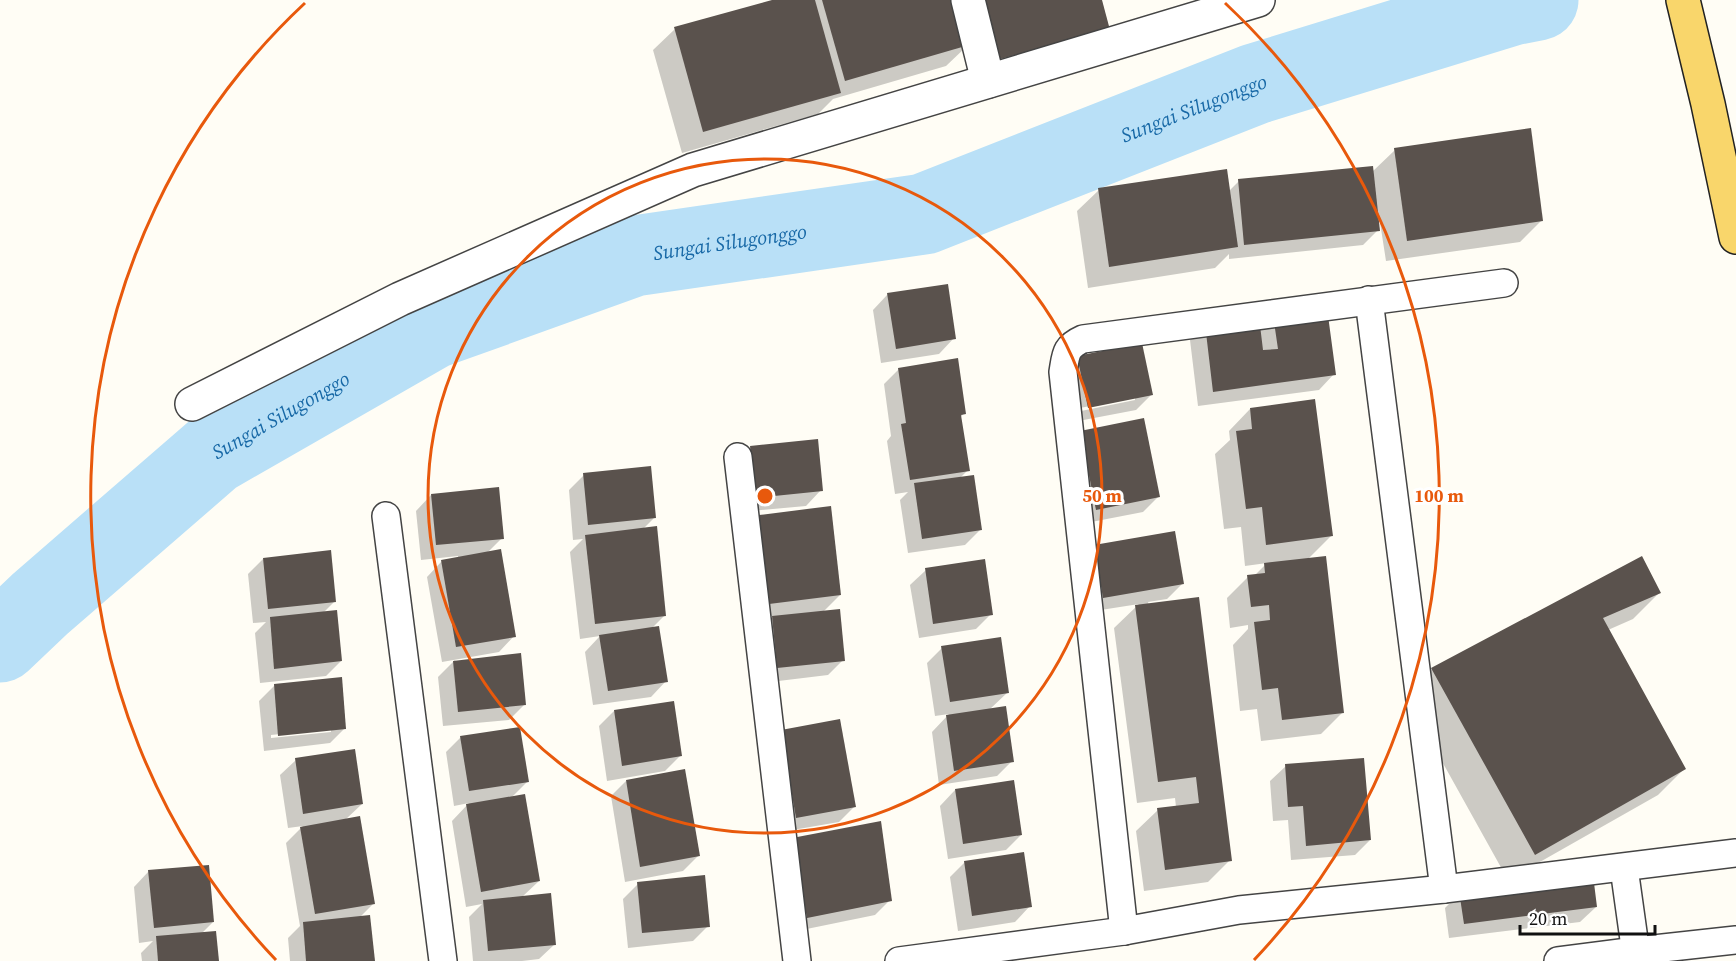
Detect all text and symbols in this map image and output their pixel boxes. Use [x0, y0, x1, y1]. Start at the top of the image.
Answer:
water label: Sungai Silugonggo [1117, 67, 1270, 149]
water label: Sungai Silugonggo [651, 217, 809, 267]
water label: Sungai Silugonggo [206, 365, 355, 466]
text: 50 m [1082, 483, 1122, 508]
text: 100 m [1414, 483, 1464, 508]
centre of rings [755, 486, 775, 506]
scale bar [1520, 898, 1655, 936]
text: 20 m [1529, 906, 1567, 931]

